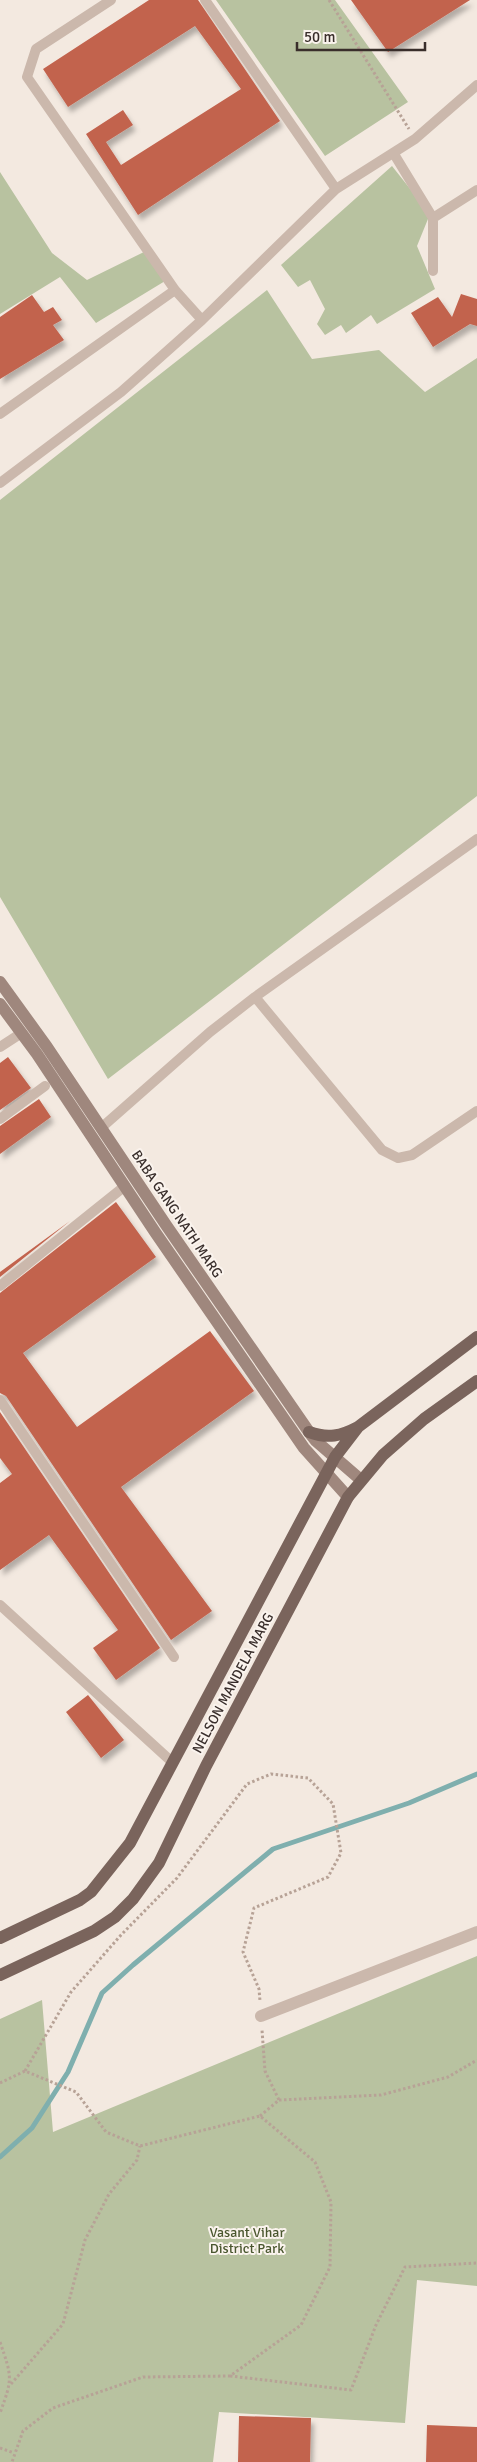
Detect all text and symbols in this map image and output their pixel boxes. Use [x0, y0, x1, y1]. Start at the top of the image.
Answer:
scale bar [297, 20, 424, 52]
text: 50 m [304, 28, 335, 46]
street label: BABA GANG NATH MARG [128, 1147, 226, 1281]
street label: NELSON MANDELA MARG [189, 1610, 277, 1756]
park label: Vasant Vihar District Park [209, 2224, 285, 2257]

